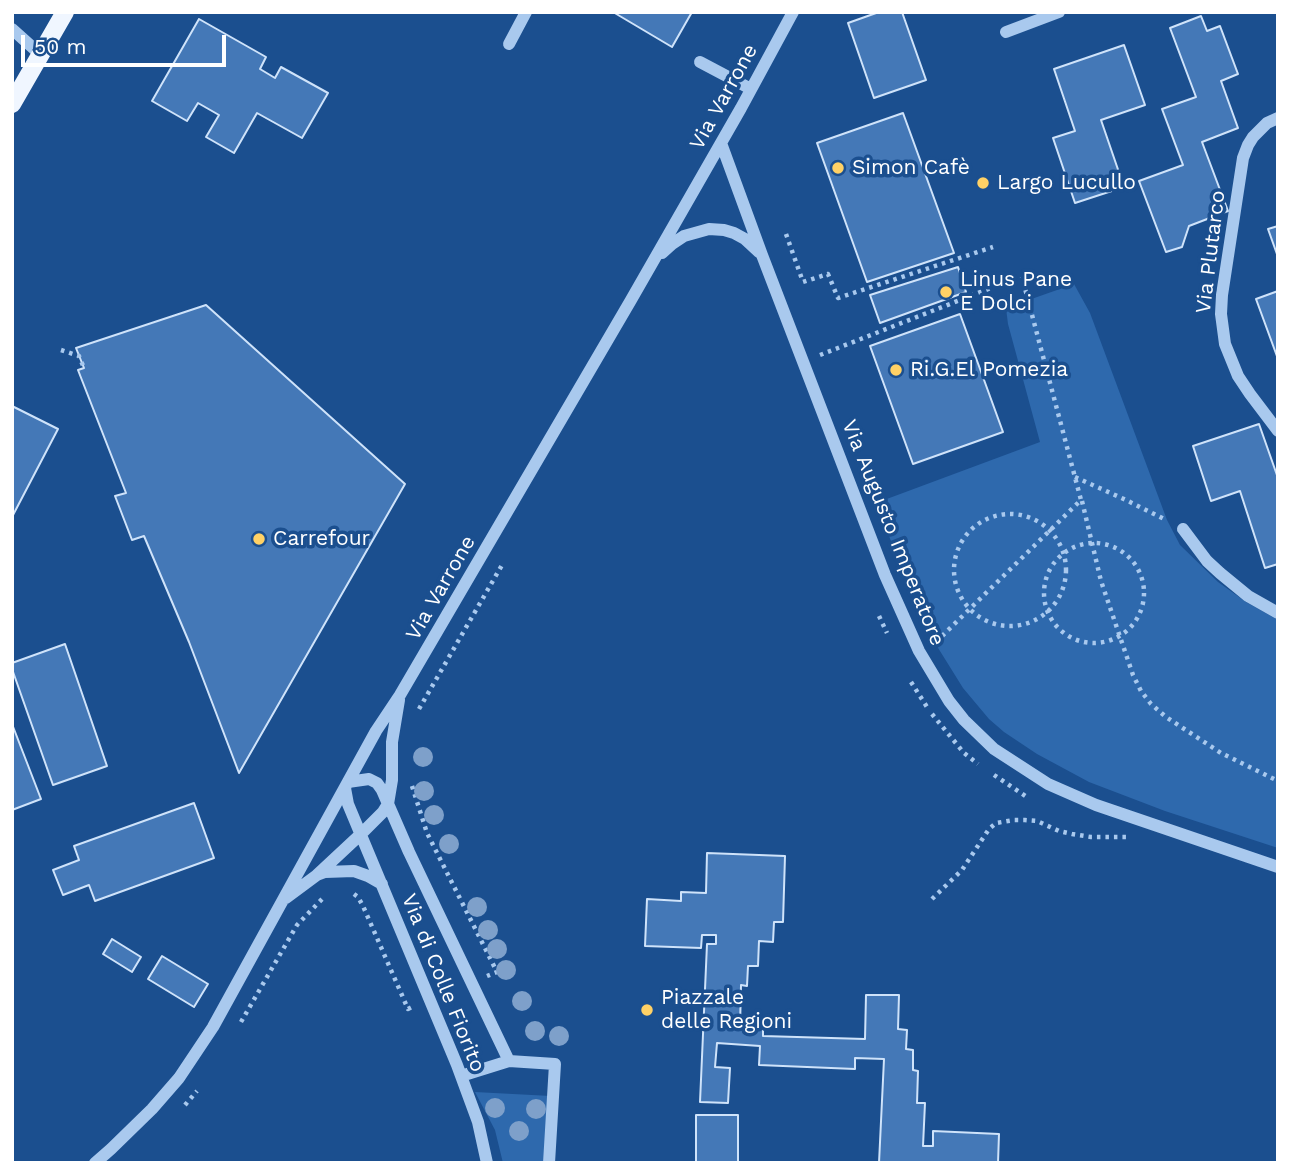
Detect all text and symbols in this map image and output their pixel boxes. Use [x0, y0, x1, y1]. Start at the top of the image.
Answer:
scale bar [24, 21, 229, 65]
text: 50 m [34, 34, 86, 59]
street label: Via Varrone [685, 40, 763, 154]
place label: Simon Cafè [852, 155, 970, 181]
marker: Simon Cafè [830, 160, 846, 176]
place label: Largo Lucullo [997, 170, 1136, 196]
marker: Largo Lucullo [975, 175, 991, 191]
street label: Via Plutarco [1191, 189, 1231, 315]
place label: Linus Pane E Dolci [960, 267, 1072, 317]
marker: Linus Pane E Dolci [938, 284, 954, 300]
place label: Ri.G.El Pomezia [910, 357, 1068, 383]
marker: Ri.G.El Pomezia [888, 362, 904, 378]
street label: Via Augusto Imperatore [836, 416, 950, 650]
place label: Carrefour [273, 526, 370, 552]
marker: Carrefour [251, 531, 267, 547]
street label: Via Varrone [401, 531, 481, 645]
street label: Via di Colle Fiorito [396, 890, 490, 1076]
place label: Piazzale delle Regioni [661, 985, 792, 1035]
marker: Piazzale delle Regioni [639, 1002, 655, 1018]

